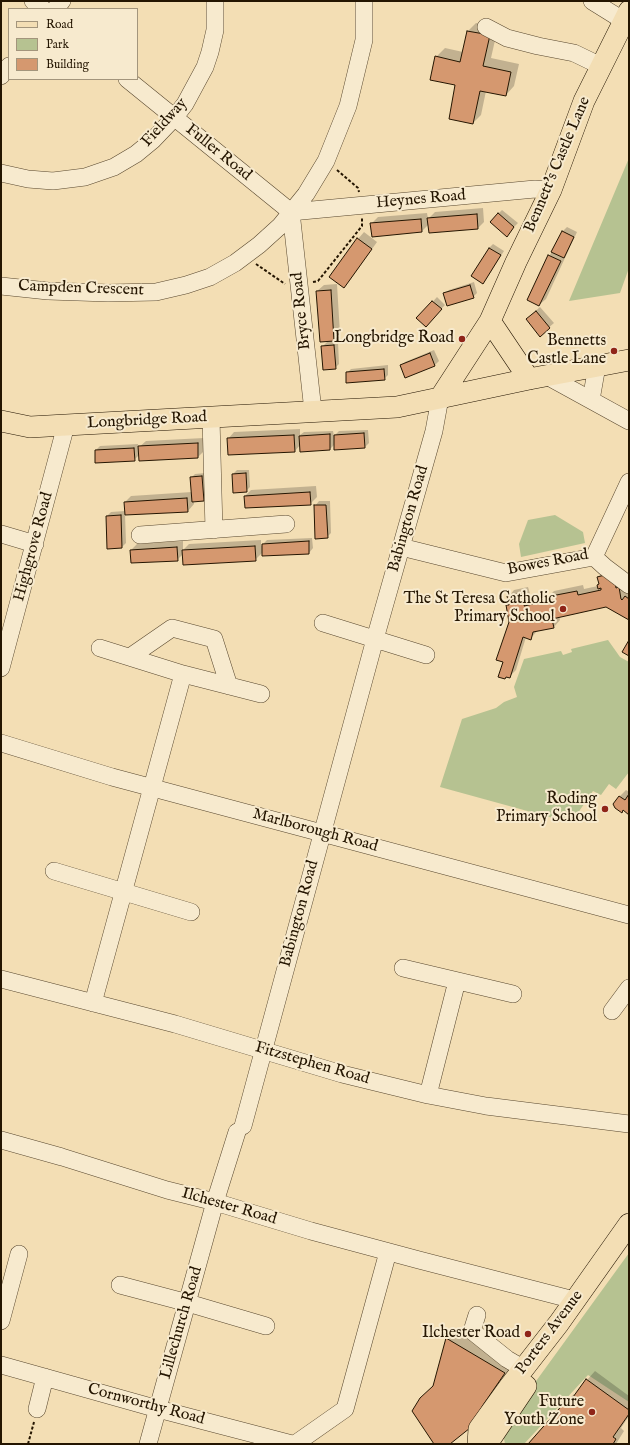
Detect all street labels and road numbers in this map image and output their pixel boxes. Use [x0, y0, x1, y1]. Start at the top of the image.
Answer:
street label: Fieldway [138, 94, 192, 152]
street label: Bennett's Castle Lane [521, 94, 595, 236]
street label: Fuller Road [181, 120, 255, 186]
street label: Heynes Road [375, 187, 467, 213]
street label: Bryce Road [288, 271, 316, 351]
street label: Campden Crescent [18, 277, 144, 301]
street label: Longbridge Road [87, 408, 207, 434]
street label: Babington Road [385, 464, 433, 574]
street label: Highgrove Road [10, 490, 58, 604]
street label: Bowes Road [506, 546, 590, 580]
street label: Marlborough Road [250, 805, 380, 857]
street label: Babington Road [277, 859, 323, 969]
street label: Fitzstephen Road [252, 1038, 372, 1090]
street label: Ilchester Road [179, 1184, 279, 1230]
street label: Lillechurch Road [157, 1265, 207, 1381]
street label: Porters Avenue [512, 1287, 588, 1379]
street label: Cornworthy Road [85, 1380, 207, 1430]

